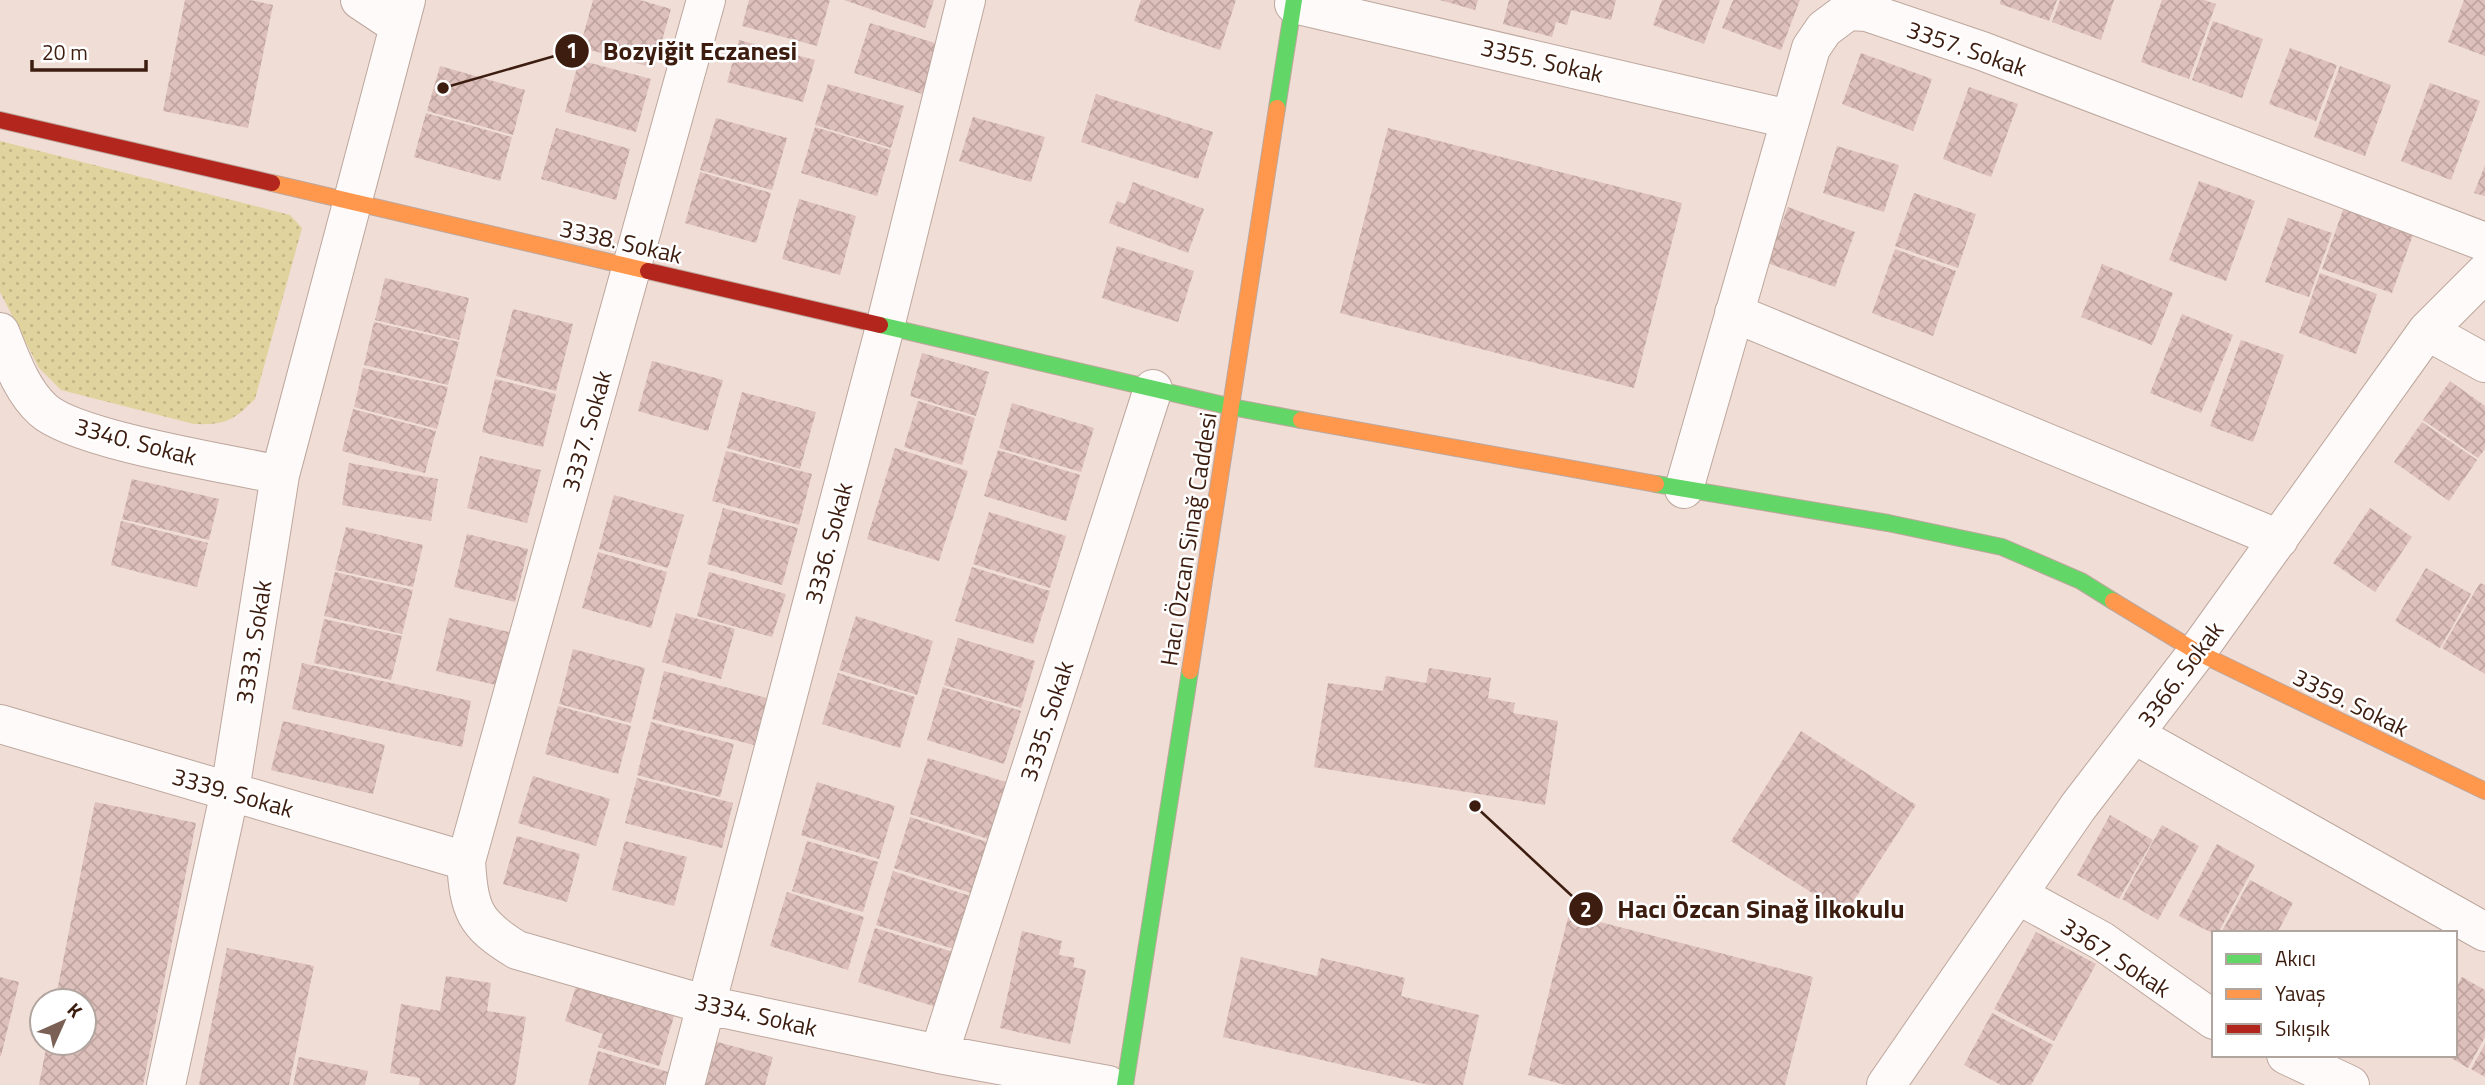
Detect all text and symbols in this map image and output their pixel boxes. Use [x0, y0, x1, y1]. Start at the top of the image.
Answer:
street label: 3357. Sokak [1902, 11, 2032, 86]
callout: Bozyiğit Eczanesi [554, 27, 812, 74]
scale bar [32, 28, 145, 72]
street label: 3355. Sokak [1477, 28, 1607, 92]
text: Bozyiğit Eczanesi [603, 31, 797, 70]
text: 1 [566, 34, 578, 66]
text: 20 m [42, 36, 88, 68]
street label: 3338. Sokak [556, 209, 686, 273]
street label: 3337. Sokak [551, 366, 621, 496]
street label: 3340. Sokak [71, 407, 201, 475]
street label: Hacı Özcan Sinağ Caddesi [1150, 410, 1226, 668]
street label: 3336. Sokak [794, 478, 862, 608]
street label: 3333. Sokak [225, 577, 281, 706]
street label: 3366. Sokak [2128, 613, 2232, 735]
street label: 3335. Sokak [1010, 656, 1083, 786]
street label: 3359. Sokak [2287, 658, 2415, 746]
street label: 3339. Sokak [168, 757, 298, 827]
callout: Hacı Özcan Sinağ İlkokulu [1569, 886, 1919, 933]
text: Hacı Özcan Sinağ İlkokulu [1617, 889, 1905, 928]
text: 2 [1580, 893, 1592, 925]
street label: 3367. Sokak [2054, 908, 2179, 1006]
legend [2212, 931, 2457, 1057]
text: Akıcı [2275, 942, 2316, 974]
text: Yavaş [2275, 977, 2326, 1009]
street label: 3334. Sokak [691, 982, 821, 1046]
north arrow [28, 987, 98, 1057]
text: K [61, 995, 90, 1024]
text: Sıkışık [2275, 1012, 2330, 1044]

